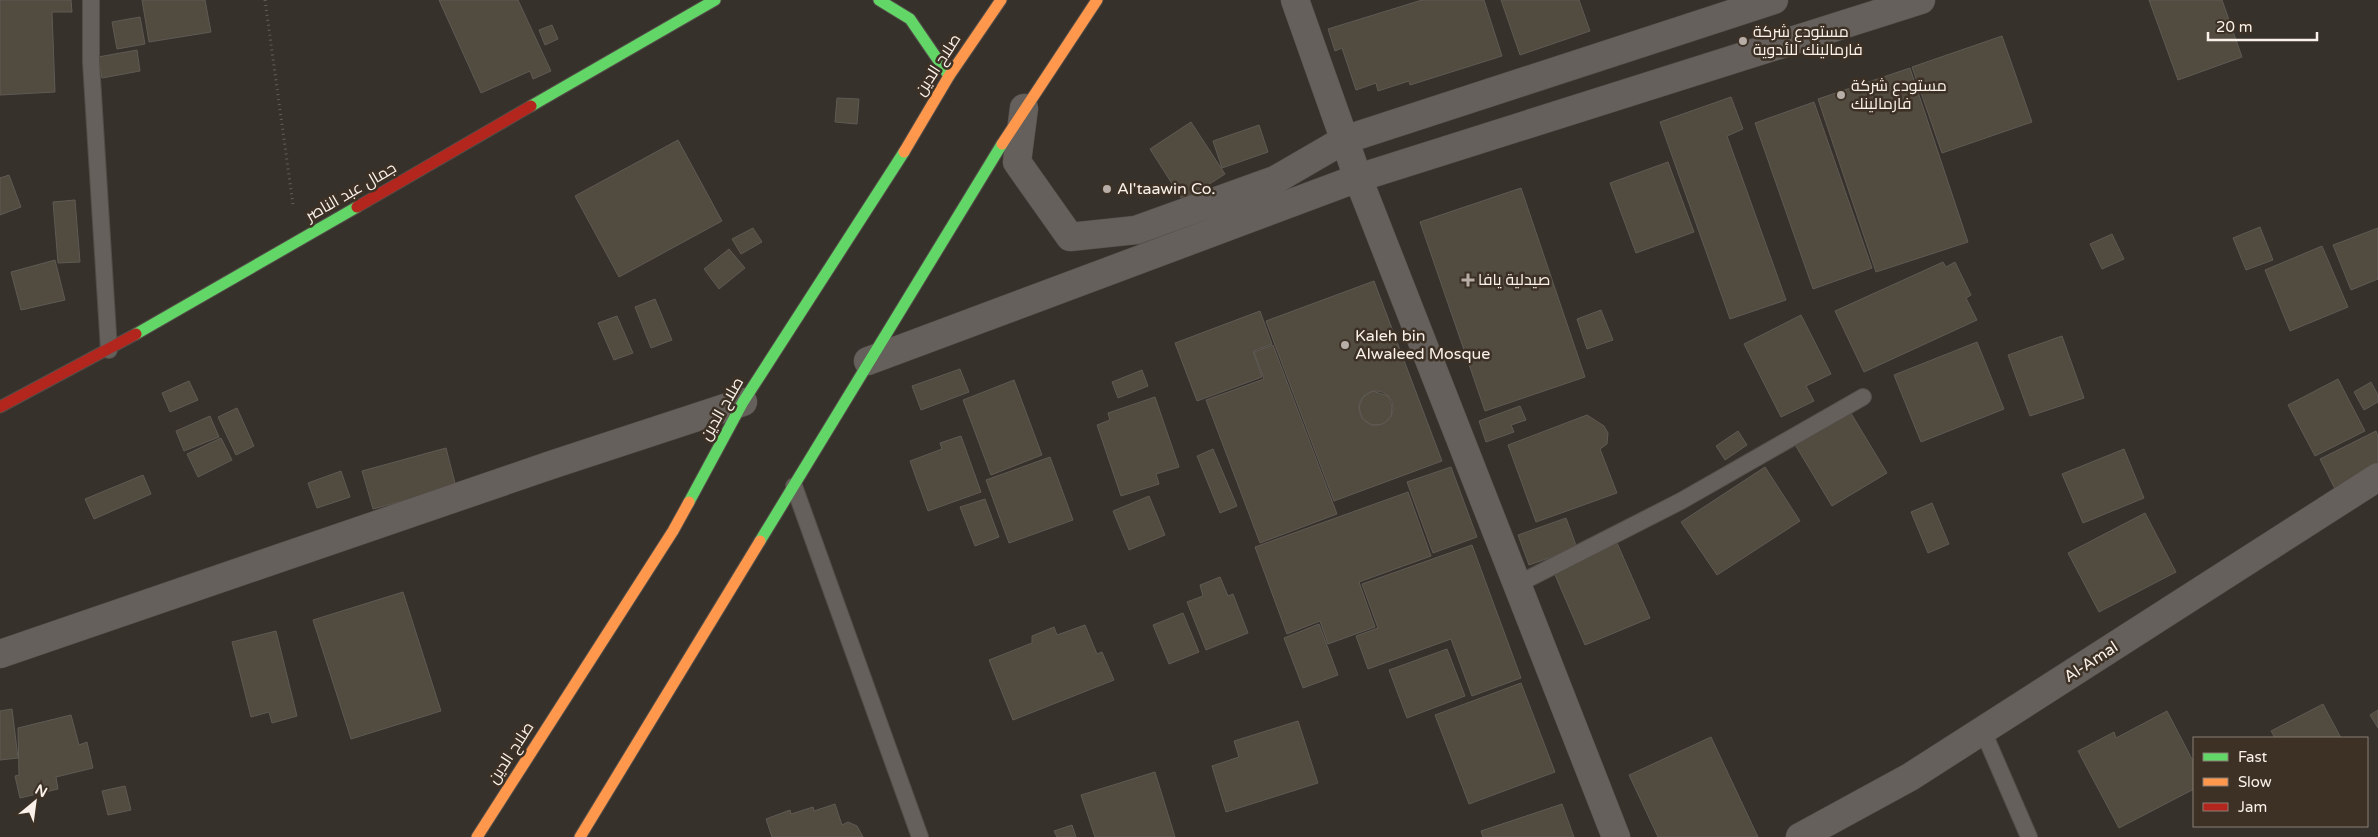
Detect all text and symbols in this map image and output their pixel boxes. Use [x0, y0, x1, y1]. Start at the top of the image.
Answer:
scale bar [2208, 10, 2317, 42]
text: 20 m [2216, 18, 2253, 36]
place label: مستودع شركة فارمالينك للأدوية [1753, 22, 1863, 60]
street label: صلاح الدين [911, 30, 966, 100]
marker: مستودع شركة فارمالينك للأدوية [1737, 35, 1749, 47]
place label: مستودع شركة فارمالينك [1851, 76, 1947, 114]
marker: مستودع شركة فارمالينك [1835, 89, 1847, 101]
street label: جمال عبد الناصر [301, 158, 400, 227]
place label: Al'taawin Co. [1117, 179, 1215, 199]
marker: Al'taawin Co. [1101, 183, 1113, 195]
place label: صيدلية يافا [1478, 270, 1550, 290]
marker: صيدلية يافا [1462, 274, 1474, 286]
place label: Kaleh bin Alwaleed Mosque [1355, 326, 1490, 364]
marker: Kaleh bin Alwaleed Mosque [1339, 339, 1351, 351]
street label: صلاح الدين [696, 374, 749, 445]
street label: Al-Amal [2060, 637, 2122, 687]
street label: صلاح الدين [484, 718, 539, 788]
legend [2193, 737, 2368, 827]
text: Fast [2238, 748, 2268, 766]
text: Slow [2238, 773, 2272, 791]
north arrow [10, 777, 60, 827]
text: N [32, 781, 50, 801]
text: Jam [2238, 798, 2267, 816]

